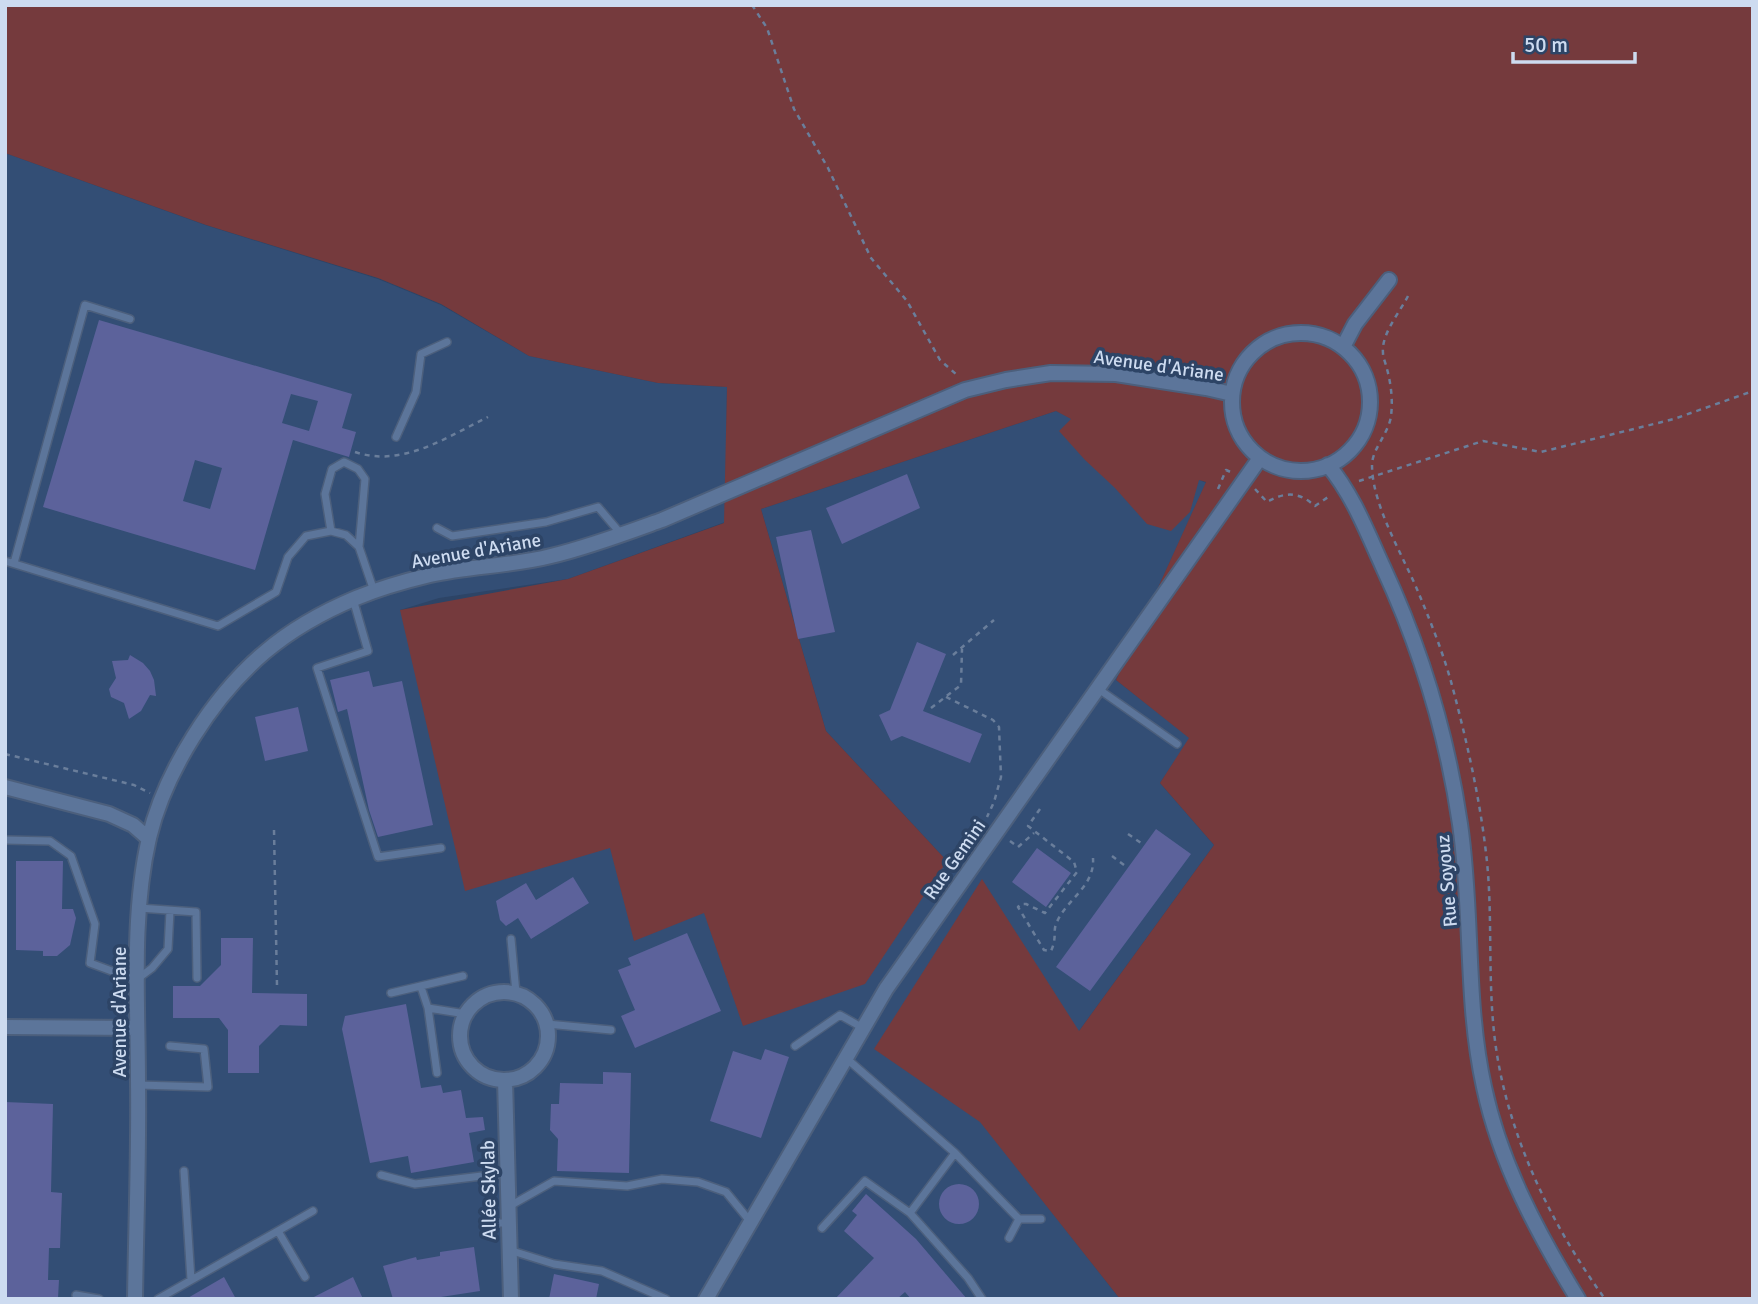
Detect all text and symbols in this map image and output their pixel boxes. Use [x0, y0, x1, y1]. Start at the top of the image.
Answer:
scale bar [1513, 21, 1636, 65]
text: 50 m [1524, 32, 1568, 58]
street label: Avenue d'Ariane [1092, 345, 1225, 387]
street label: Avenue d'Ariane [409, 528, 543, 574]
street label: Rue Gemini [918, 815, 991, 904]
street label: Rue Soyouz [1431, 834, 1463, 928]
street label: Avenue d'Ariane [108, 946, 132, 1078]
street label: Allée Skylab [476, 1140, 502, 1240]

